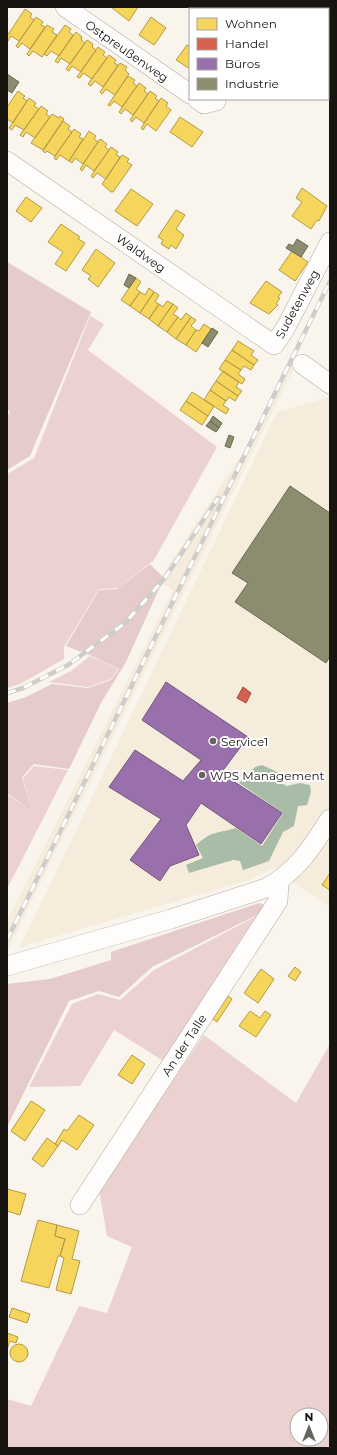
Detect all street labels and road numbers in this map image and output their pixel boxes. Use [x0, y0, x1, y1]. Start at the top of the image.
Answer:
street label: Ostpreußenweg [83, 17, 171, 85]
street label: Waldweg [113, 231, 169, 275]
street label: Sudetenweg [272, 267, 322, 341]
street label: An der Talle [159, 1011, 209, 1079]

